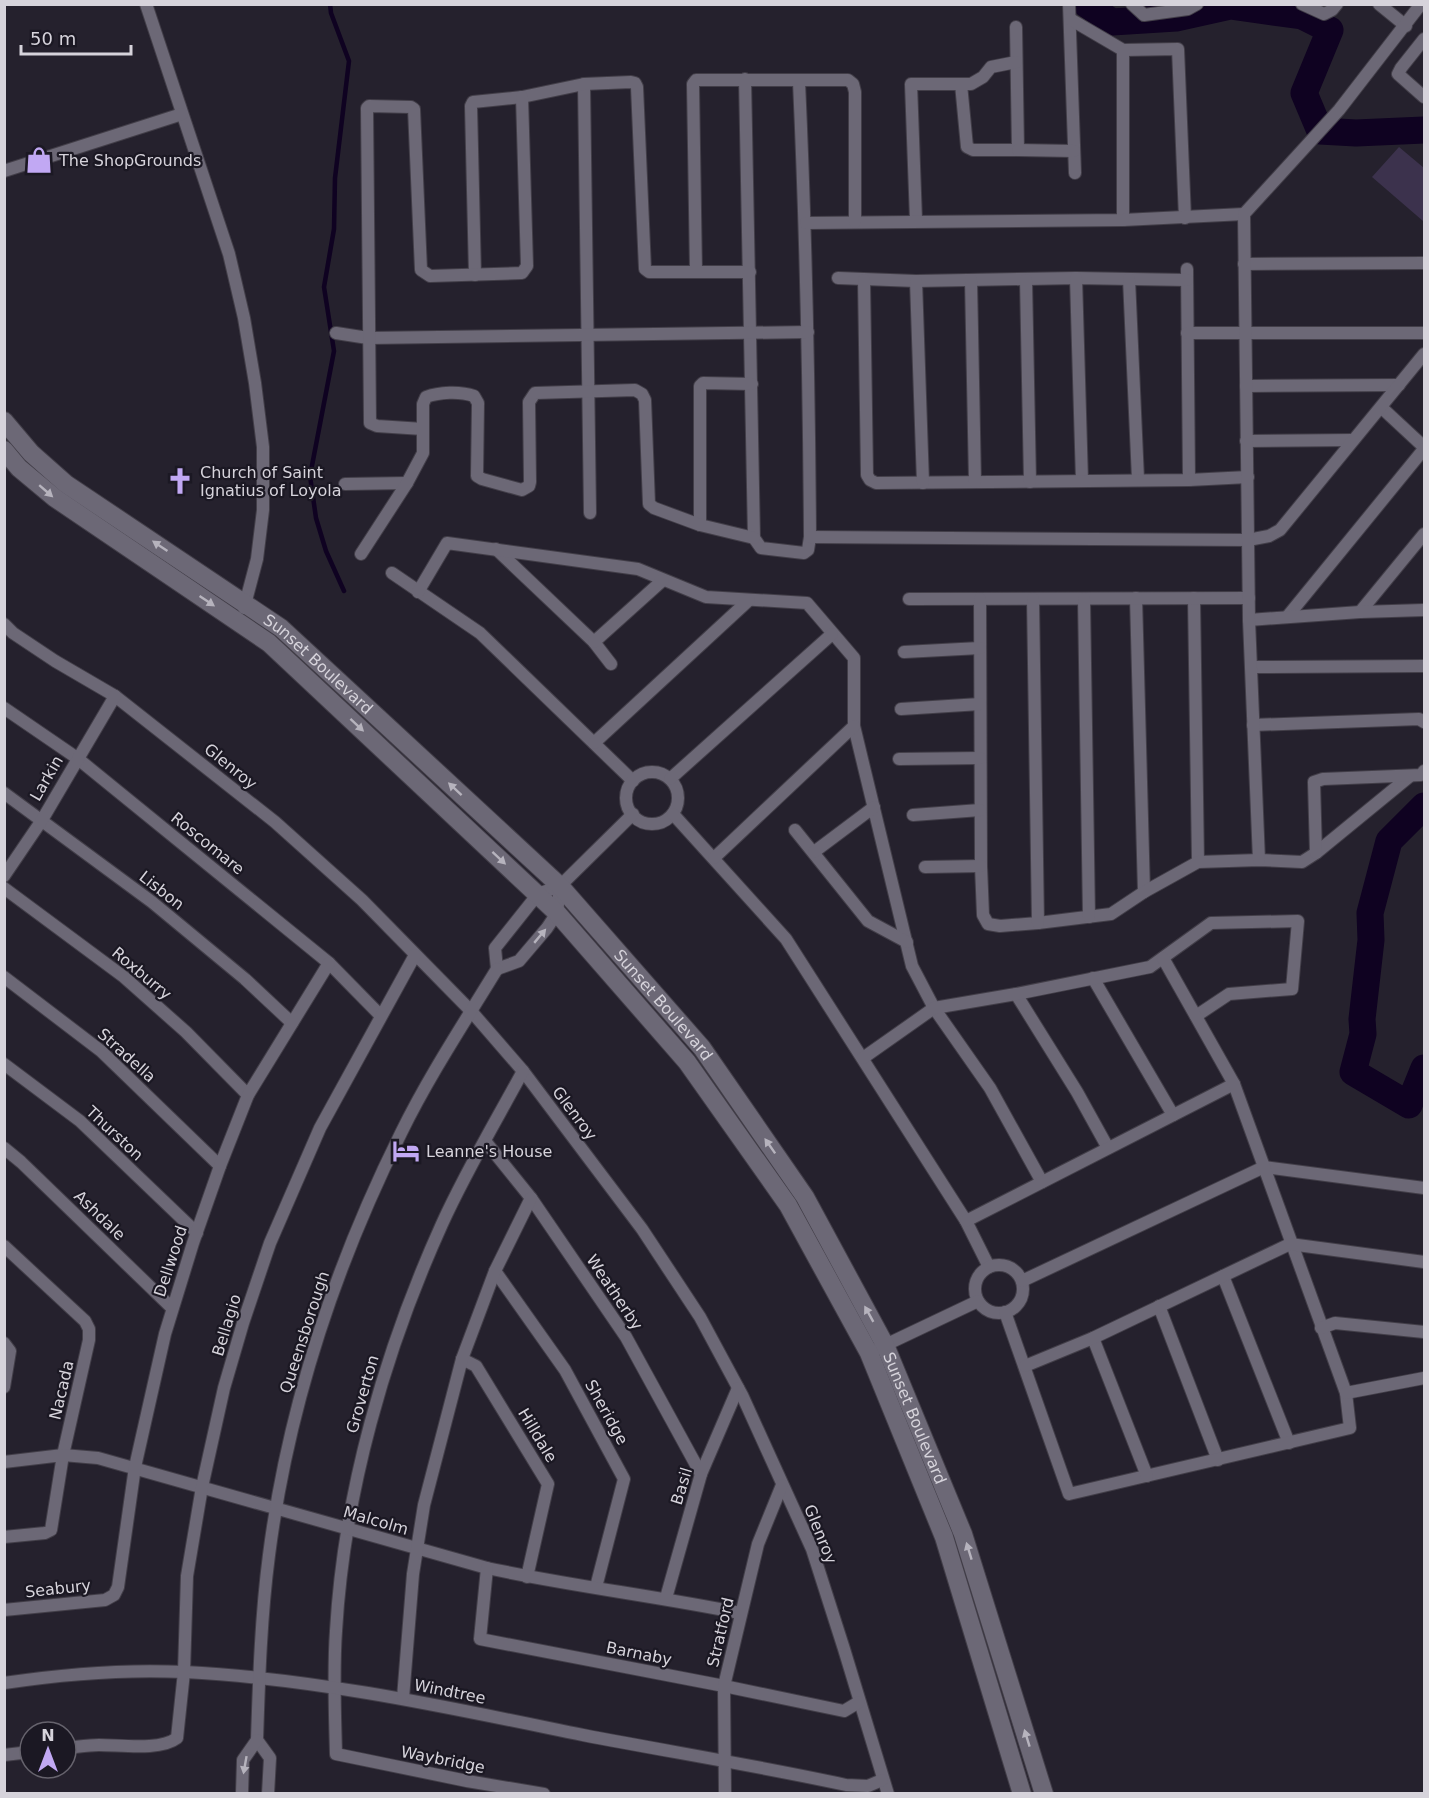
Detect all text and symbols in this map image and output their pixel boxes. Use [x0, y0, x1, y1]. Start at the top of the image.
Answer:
scale bar [21, 18, 130, 56]
text: 50 m [30, 28, 76, 49]
shop icon: The ShopGrounds [24, 145, 54, 175]
place label: The ShopGrounds [58, 151, 201, 170]
place label: Church of Saint Ignatius of Loyola [200, 463, 342, 500]
church icon: Church of Saint Ignatius of Loyola [165, 466, 195, 496]
one-way arrow [38, 484, 53, 497]
one-way arrow [152, 540, 168, 552]
one-way arrow [199, 595, 215, 606]
street label: Sunset Boulevard [260, 610, 377, 718]
one-way arrow [349, 718, 364, 732]
street label: Glenroy [200, 739, 261, 793]
street label: Larkin [26, 752, 67, 804]
one-way arrow [448, 782, 463, 796]
street label: Roscomare [167, 808, 248, 879]
one-way arrow [492, 851, 507, 865]
street label: Lisbon [135, 867, 188, 914]
one-way arrow [533, 929, 546, 944]
street label: Roxburry [108, 943, 175, 1004]
street label: Sunset Boulevard [610, 946, 717, 1064]
street label: Stradella [94, 1024, 160, 1086]
street label: Glenroy [548, 1083, 601, 1144]
street label: Thurston [81, 1101, 147, 1165]
hotel icon: Leanne's House [391, 1136, 421, 1166]
one-way arrow [765, 1138, 776, 1154]
place label: Leanne's House [426, 1142, 552, 1161]
street label: Ashdale [70, 1186, 129, 1244]
street label: Dellwood [150, 1223, 191, 1299]
street label: Weatherby [582, 1251, 647, 1334]
street label: Queensborough [276, 1269, 333, 1396]
street label: Bellagio [208, 1292, 245, 1358]
one-way arrow [864, 1305, 874, 1322]
street label: Sunset Boulevard [879, 1349, 950, 1487]
street label: Groverton [342, 1353, 383, 1435]
street label: Nacada [45, 1359, 78, 1422]
street label: Sheridge [581, 1376, 632, 1448]
street label: Hilldale [514, 1405, 561, 1466]
street label: Basil [667, 1465, 696, 1507]
street label: Malcolm [341, 1502, 411, 1539]
street label: Glenroy [800, 1502, 841, 1567]
one-way arrow [964, 1542, 973, 1560]
street label: Seabury [24, 1576, 92, 1601]
street label: Stratford [703, 1595, 738, 1669]
street label: Barnaby [604, 1638, 673, 1669]
street label: Windtree [413, 1675, 487, 1708]
north arrow [18, 1720, 78, 1780]
text: N [41, 1726, 55, 1745]
one-way arrow [1021, 1729, 1031, 1747]
street label: Waybridge [399, 1742, 487, 1777]
one-way arrow [240, 1756, 249, 1775]

